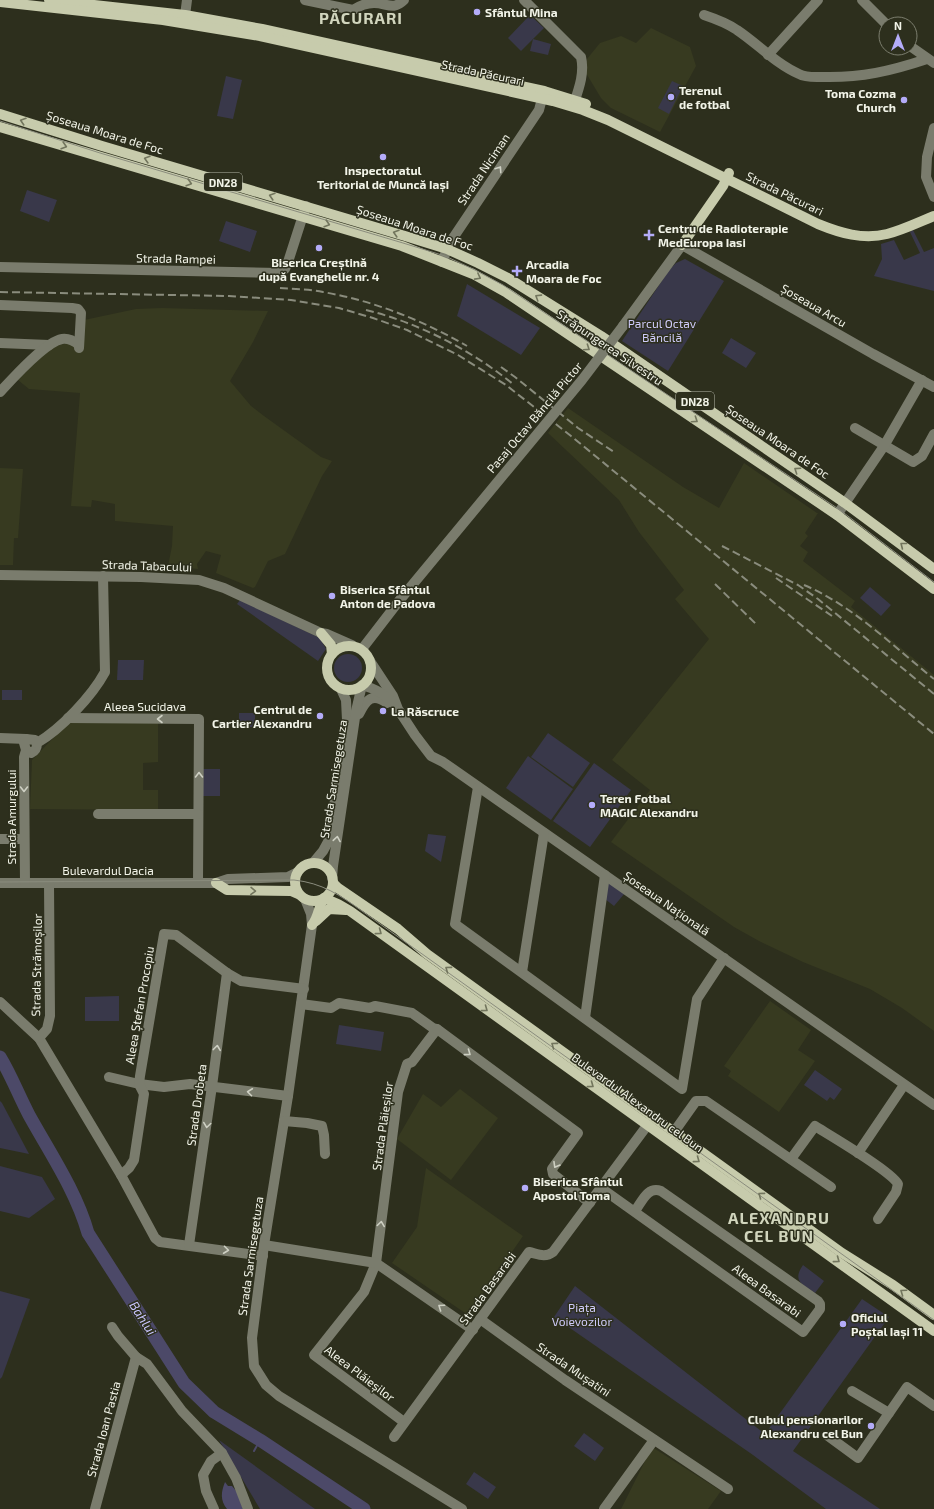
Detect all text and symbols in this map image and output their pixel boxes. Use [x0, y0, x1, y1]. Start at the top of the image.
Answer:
place label: Sfântul Mina [485, 5, 558, 19]
marker: Sfântul Mina [472, 7, 482, 17]
district label: PĂCURARI [319, 8, 403, 27]
north arrow [878, 16, 918, 56]
text: N [894, 19, 902, 32]
street label: Strada Păcurari [440, 56, 526, 88]
place label: Terenul de fotbal [679, 83, 730, 111]
place label: Toma Cozma Church [825, 86, 896, 114]
marker: Terenul de fotbal [666, 92, 676, 102]
marker: Toma Cozma Church [899, 95, 909, 105]
street label: Șoseaua Moara de Foc [44, 108, 165, 158]
one-way arrow [20, 117, 27, 126]
street label: Strada Niciman [454, 131, 512, 207]
one-way arrow [60, 141, 67, 150]
marker: Inspectoratul Teritorial de Muncă Iași [378, 152, 388, 162]
one-way arrow [144, 155, 151, 164]
place label: Inspectoratul Teritorial de Muncă Iași [317, 163, 449, 193]
one-way arrow [494, 166, 501, 173]
street label: Strada Păcurari [744, 168, 826, 218]
road number: DN28 [204, 173, 242, 191]
one-way arrow [185, 178, 192, 187]
one-way arrow [268, 192, 275, 201]
street label: Șoseaua Moara de Foc [354, 202, 475, 254]
one-way arrow [323, 219, 330, 228]
place label: Centru de Radioterapie MedEuropa Iasi [658, 221, 789, 249]
marker: Centru de Radioterapie MedEuropa Iasi [643, 229, 655, 241]
one-way arrow [393, 230, 400, 238]
marker: Biserica Creștină după Evanghelie nr. 4 [314, 243, 324, 253]
street label: Strada Rampei [136, 250, 216, 266]
place label: Biserica Creștină după Evanghelie nr. 4 [258, 255, 380, 283]
place label: Arcadia Moara de Foc [526, 257, 602, 285]
marker: Arcadia Moara de Foc [511, 265, 523, 277]
one-way arrow [474, 273, 481, 280]
street label: Șoseaua Arcu [778, 281, 849, 331]
one-way arrow [535, 295, 542, 302]
street label: Străpungerea Silvestru [554, 306, 666, 388]
park label: Parcul Octav Băncilă [628, 316, 697, 344]
one-way arrow [583, 343, 590, 351]
street label: Pasaj Octav Băncilă Pictor [483, 359, 585, 476]
road number: DN28 [676, 392, 714, 410]
street label: Șoseaua Moara de Foc [722, 401, 832, 483]
one-way arrow [691, 415, 698, 422]
one-way arrow [794, 467, 801, 475]
one-way arrow [901, 543, 908, 550]
street label: Strada Tabacului [102, 556, 192, 574]
place label: Biserica Sfântul Anton de Padova [340, 582, 435, 610]
marker: Biserica Sfântul Anton de Padova [327, 591, 337, 601]
street label: Aleea Sucidava [104, 699, 186, 713]
place label: Centrul de Cartier Alexandru [212, 702, 312, 730]
place label: La Răscruce [391, 704, 459, 718]
marker: La Răscruce [378, 706, 388, 716]
marker: Centrul de Cartier Alexandru [315, 711, 325, 721]
one-way arrow [157, 715, 163, 723]
street label: Strada Sarmisegetuza [317, 719, 349, 839]
street label: Strada Amurgului [4, 769, 18, 864]
one-way arrow [195, 772, 203, 778]
one-way arrow [20, 786, 28, 792]
place label: Teren Fotbal MAGIC Alexandru [600, 791, 698, 819]
marker: Teren Fotbal MAGIC Alexandru [587, 800, 597, 810]
one-way arrow [332, 836, 341, 842]
street label: Bulevardul Dacia [62, 863, 154, 877]
street label: Șoseaua Națională [620, 868, 713, 940]
one-way arrow [250, 887, 256, 895]
street label: Strada Strămoșilor [28, 913, 46, 1017]
one-way arrow [375, 927, 382, 935]
street label: Aleea Ștefan Procopiu [122, 945, 158, 1065]
one-way arrow [446, 967, 453, 974]
one-way arrow [481, 1004, 488, 1011]
one-way arrow [551, 1043, 558, 1050]
one-way arrow [212, 1045, 221, 1051]
one-way arrow [464, 1048, 471, 1055]
street label: Bulevardul Alexandru cel Bun [569, 1050, 707, 1154]
street label: Strada Drobeta [183, 1063, 209, 1147]
street label: Strada Plăieșilor [369, 1080, 397, 1172]
one-way arrow [587, 1080, 594, 1088]
one-way arrow [247, 1088, 253, 1097]
one-way arrow [203, 1122, 212, 1128]
one-way arrow [693, 1155, 700, 1163]
one-way arrow [553, 1161, 561, 1168]
place label: Biserica Sfântul Apostol Toma [533, 1174, 623, 1202]
marker: Biserica Sfântul Apostol Toma [520, 1183, 530, 1193]
one-way arrow [758, 1192, 765, 1200]
street label: Strada Sarmisegetuza [235, 1196, 265, 1316]
district label: ALEXANDRU CEL BUN [728, 1208, 830, 1245]
one-way arrow [376, 1221, 385, 1227]
one-way arrow [223, 1245, 229, 1254]
street label: Strada Basarabi [456, 1249, 518, 1327]
one-way arrow [833, 1255, 840, 1263]
street label: Aleea Basarabi [730, 1260, 804, 1320]
one-way arrow [900, 1289, 907, 1297]
water label: Bahlui [126, 1298, 160, 1338]
park label: Piața Voievozilor [552, 1300, 612, 1328]
one-way arrow [438, 1305, 445, 1312]
place label: Oficiul Poștal Iași 11 [851, 1310, 923, 1340]
marker: Oficiul Poștal Iași 11 [838, 1319, 848, 1329]
street label: Strada Mușatini [533, 1339, 614, 1401]
street label: Aleea Plăieșilor [321, 1342, 398, 1406]
street label: Strada Ioan Pastia [83, 1379, 123, 1479]
place label: Clubul pensionarilor Alexandru cel Bun [748, 1412, 863, 1440]
marker: Clubul pensionarilor Alexandru cel Bun [866, 1421, 876, 1431]

